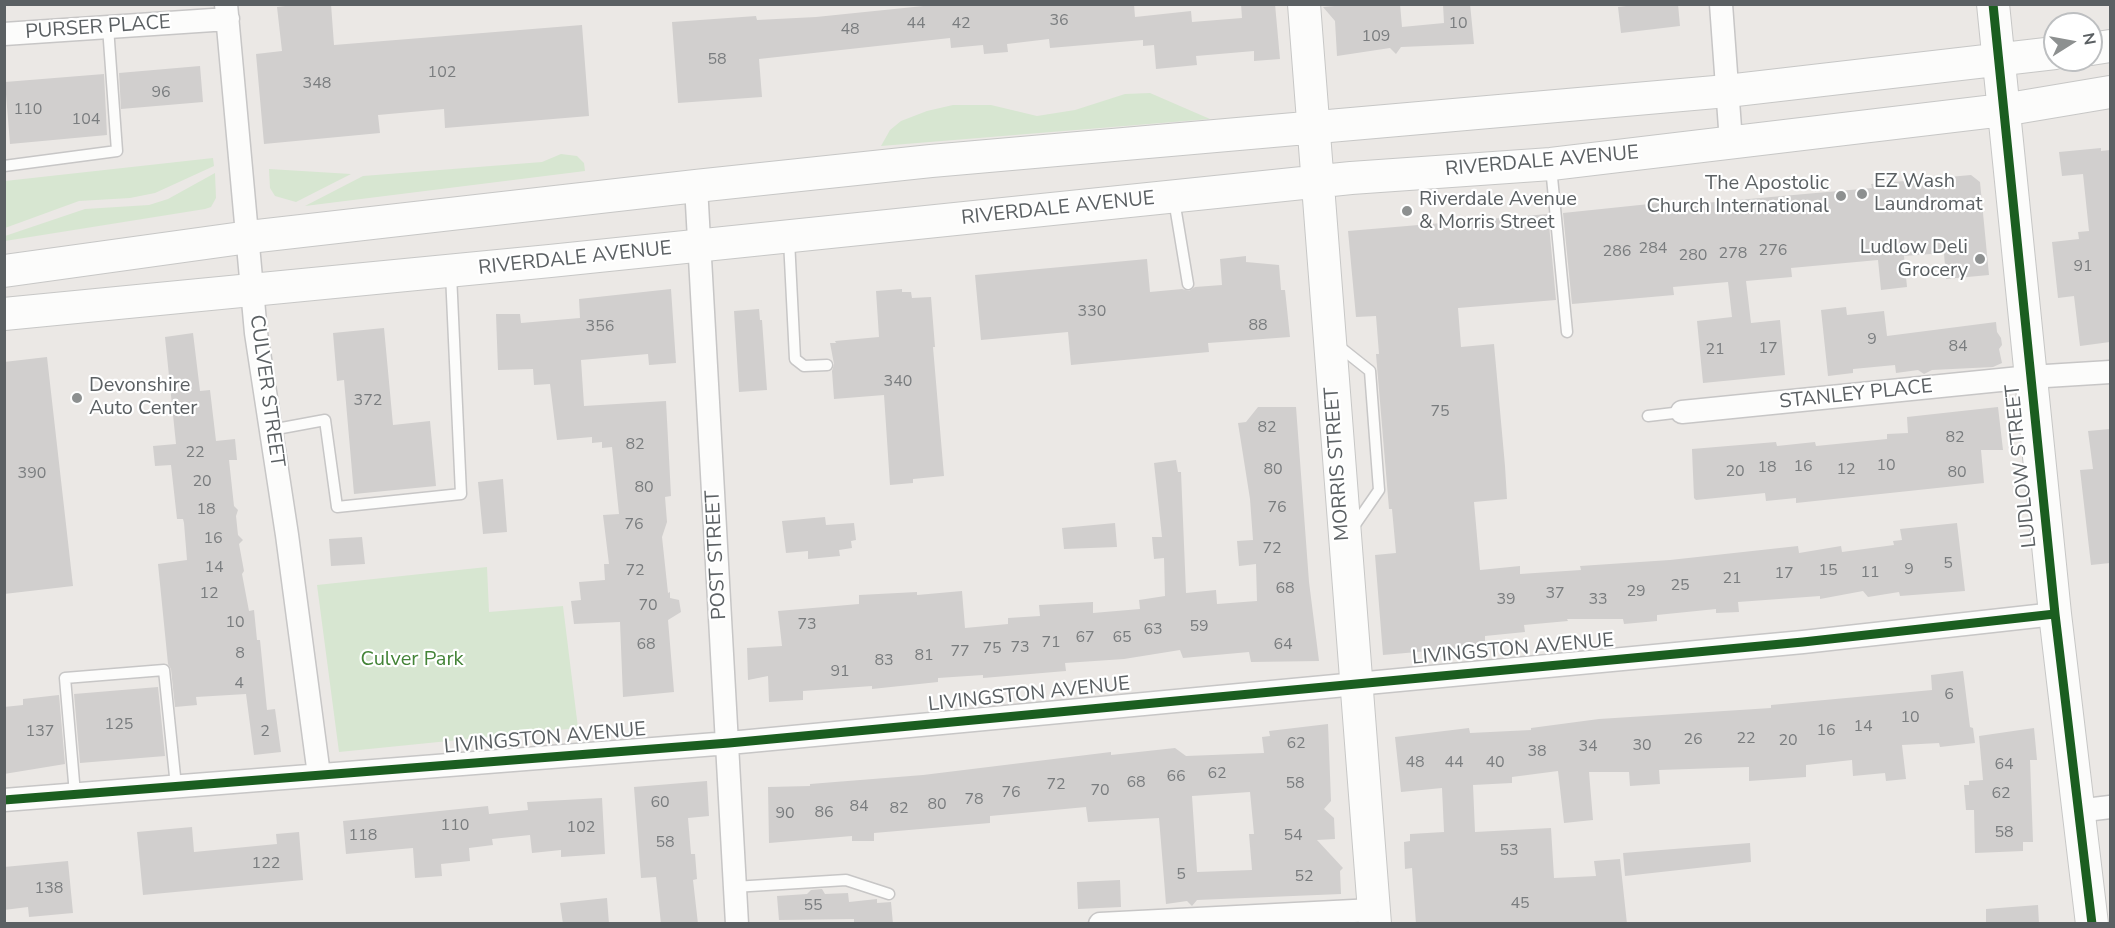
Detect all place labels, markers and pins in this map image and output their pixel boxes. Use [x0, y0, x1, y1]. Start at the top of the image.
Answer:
place label: EZ Wash Laundromat [1874, 170, 1983, 217]
place label: The Apostolic Church International [1646, 172, 1829, 219]
marker: EZ Wash Laundromat [1855, 187, 1869, 201]
place label: Riverdale Avenue & Morris Street [1419, 188, 1577, 235]
marker: The Apostolic Church International [1834, 189, 1848, 203]
marker: Riverdale Avenue & Morris Street [1400, 204, 1414, 218]
place label: Ludlow Deli Grocery [1860, 236, 1968, 283]
marker: Ludlow Deli Grocery [1973, 252, 1987, 266]
place label: Devonshire Auto Center [89, 374, 197, 421]
marker: Devonshire Auto Center [70, 391, 84, 405]

